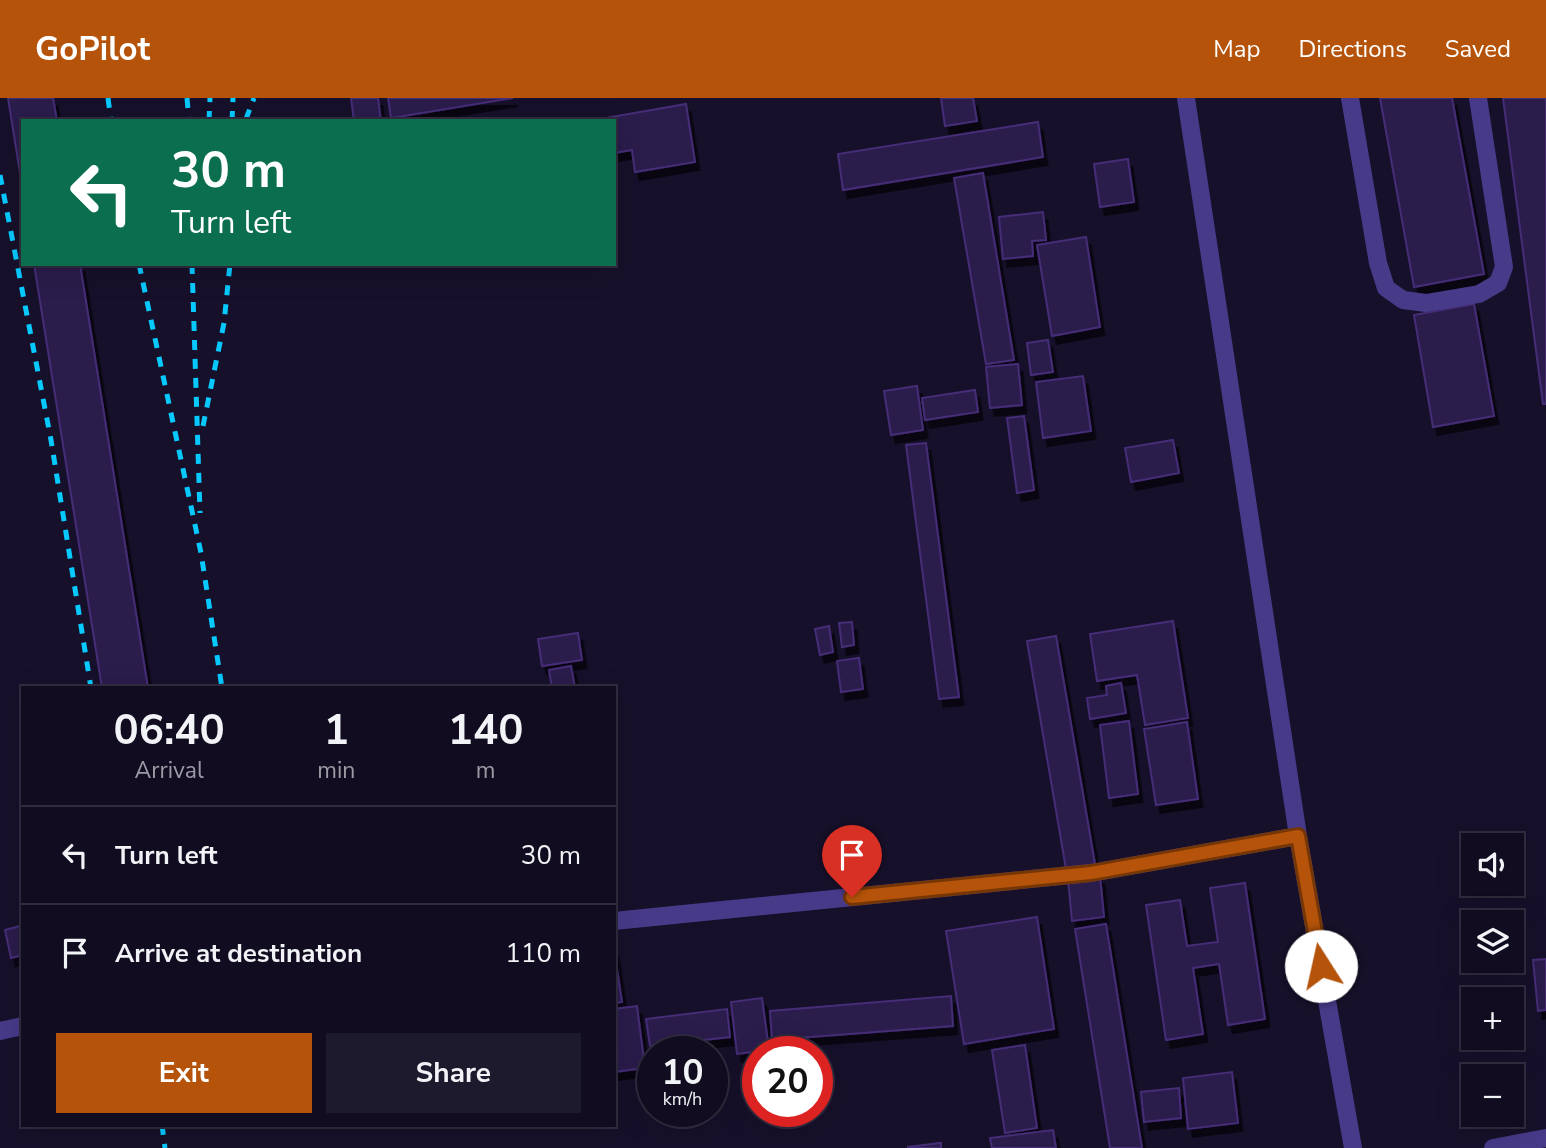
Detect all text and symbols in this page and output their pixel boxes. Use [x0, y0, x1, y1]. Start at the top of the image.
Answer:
text: GoPilot [35, 27, 150, 72]
text: Map [1213, 33, 1260, 65]
text: Directions [1298, 33, 1407, 65]
text: Saved [1445, 33, 1511, 65]
text: 30 m [171, 137, 286, 204]
icon: left [56, 147, 147, 238]
text: Turn left [171, 201, 291, 244]
text: 06:40 [114, 702, 225, 759]
text: 1 [324, 702, 349, 759]
text: 140 [448, 702, 523, 759]
text: Arrival [135, 755, 204, 786]
text: min [317, 755, 355, 786]
text: m [476, 755, 496, 786]
pin [822, 825, 882, 897]
map controls [1461, 833, 1524, 1127]
button: sound [1461, 833, 1524, 896]
icon: left [56, 836, 94, 874]
icon: arrive [833, 836, 871, 874]
text: Turn left [115, 838, 218, 873]
text: 30 m [521, 838, 581, 873]
button: layers [1461, 910, 1524, 973]
position arrow [1284, 929, 1358, 1003]
icon: arrive [56, 934, 94, 972]
text: Arrive at destination [115, 936, 362, 971]
text: 110 m [505, 936, 581, 971]
button: + [1461, 987, 1524, 1050]
button: Exit [56, 1033, 312, 1113]
button: Share [326, 1033, 581, 1113]
speed limit sign: 20 [742, 1036, 833, 1127]
text: 10 [661, 1049, 704, 1096]
button: − [1461, 1064, 1524, 1127]
text: km/h [663, 1087, 702, 1111]

